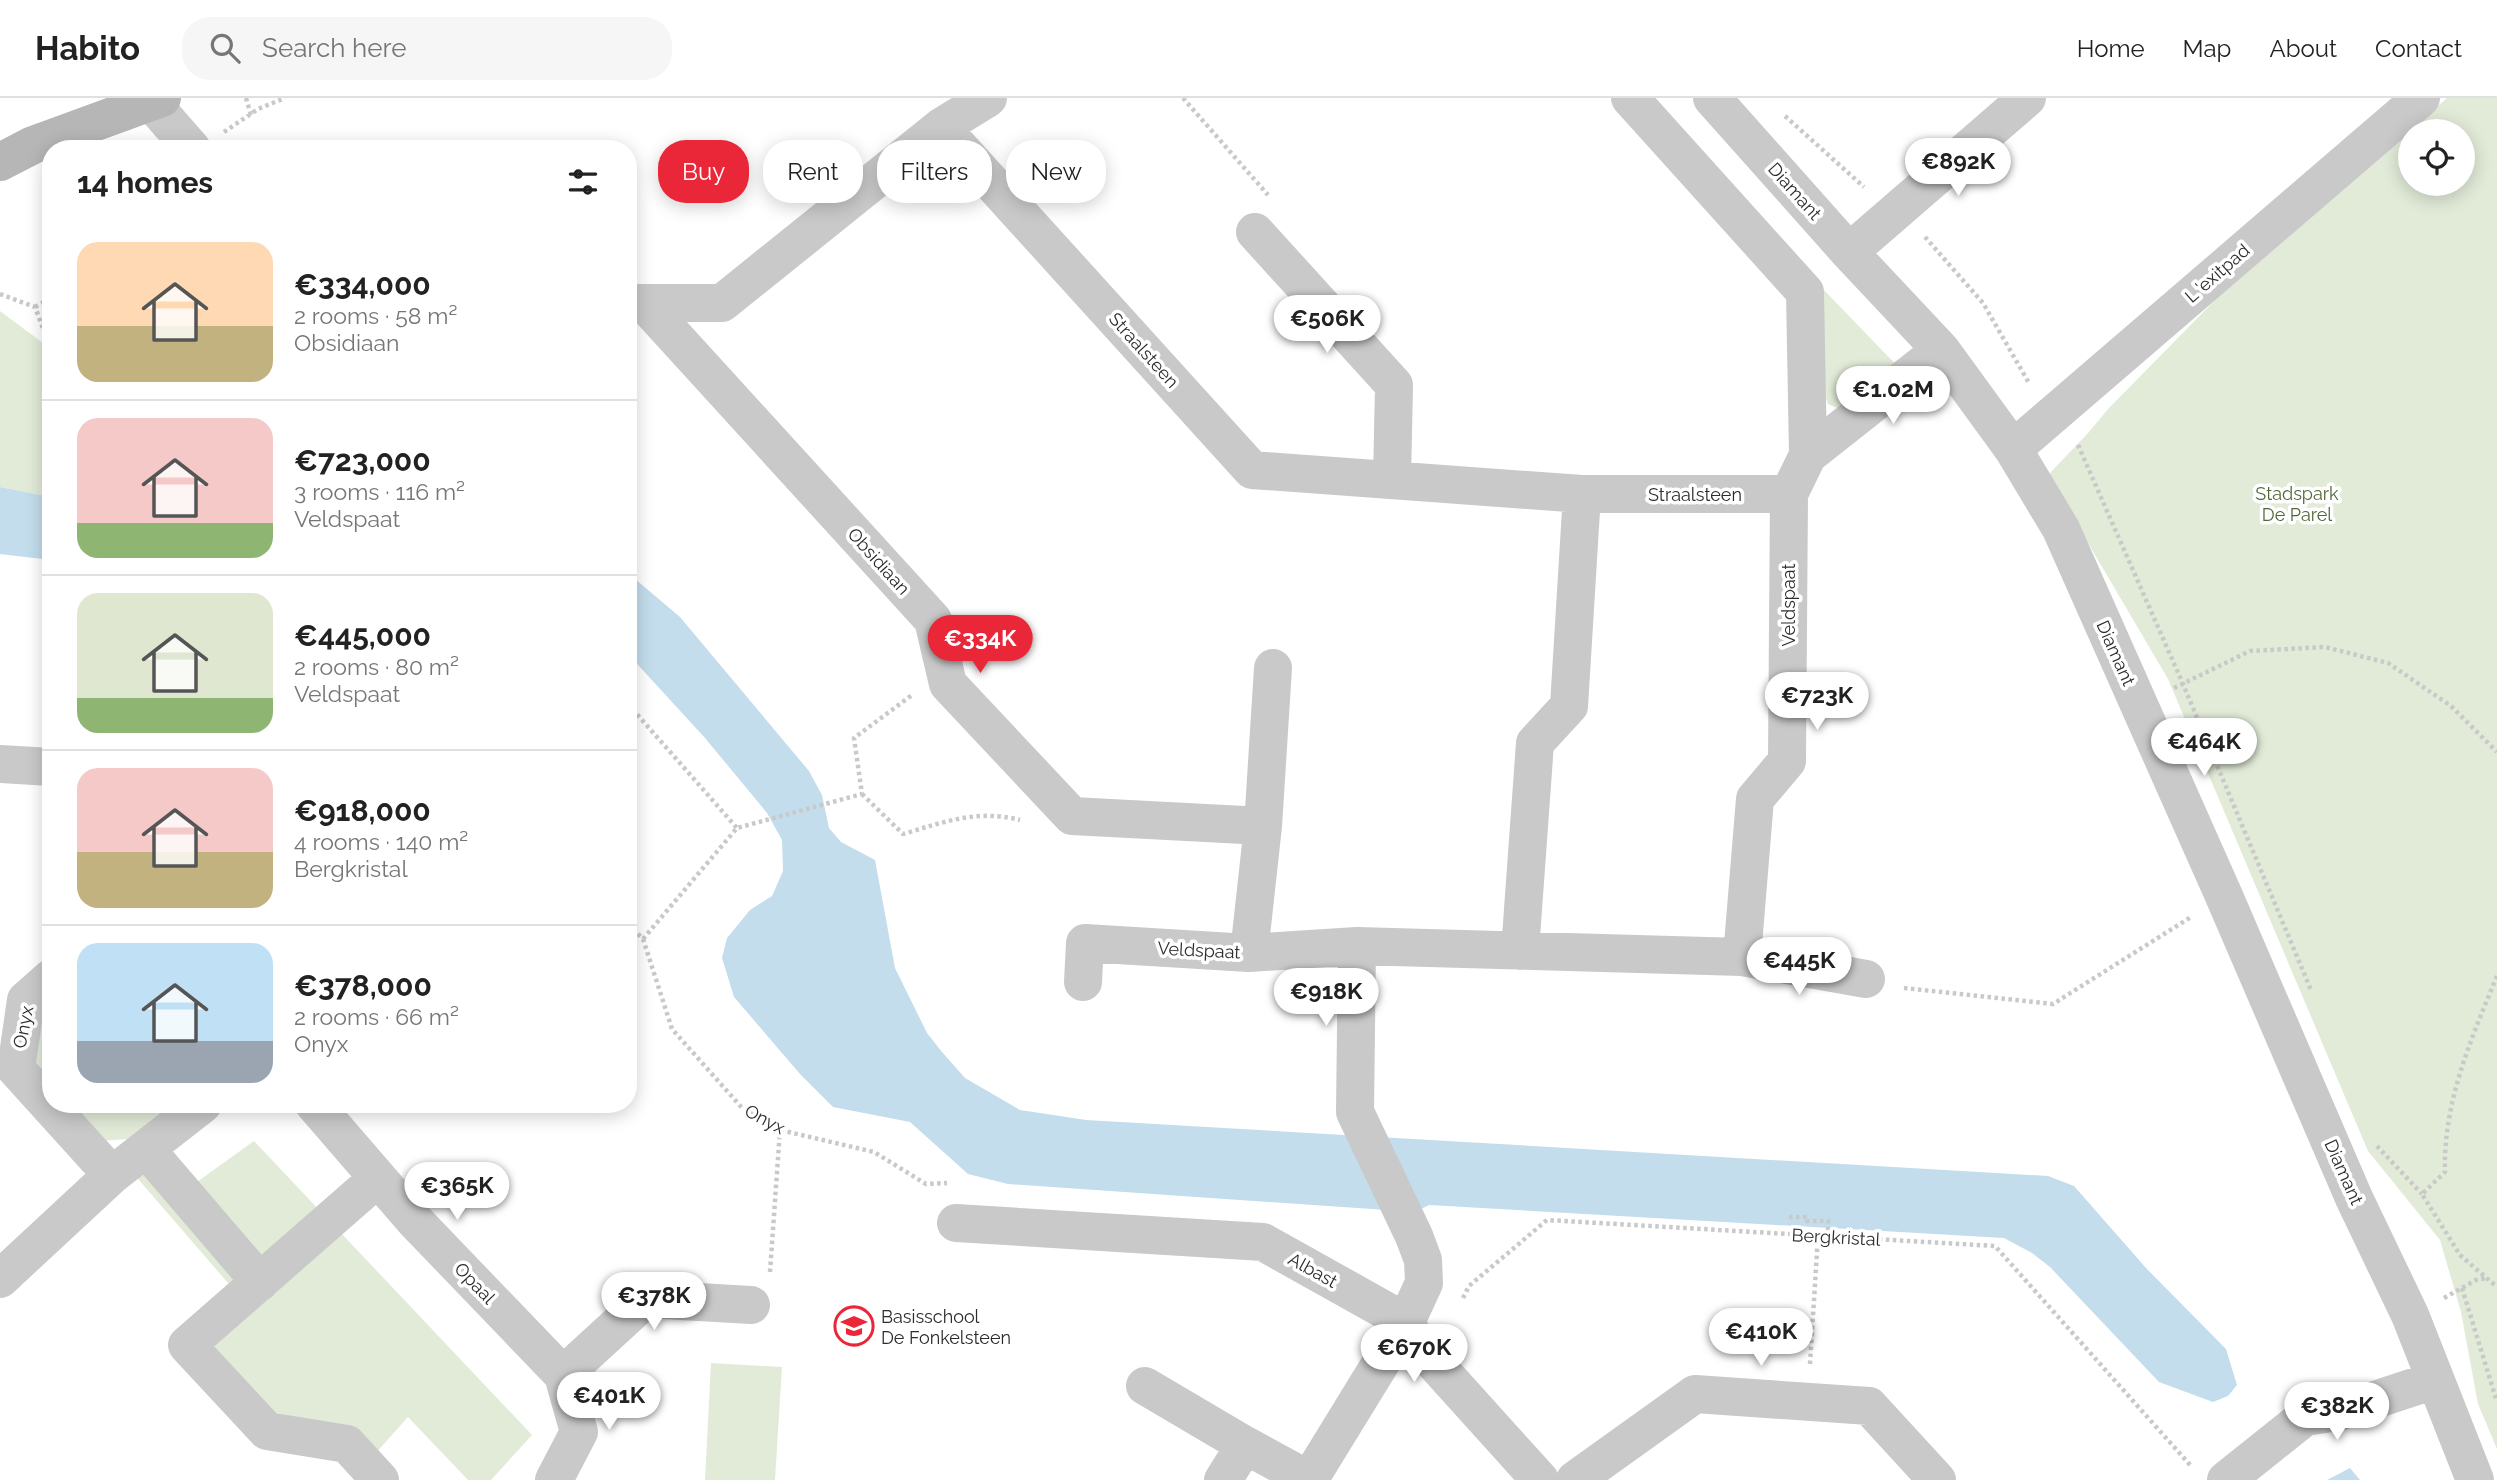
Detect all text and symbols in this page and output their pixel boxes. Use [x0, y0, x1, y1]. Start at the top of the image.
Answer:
search box [182, 17, 672, 80]
text: Habito [35, 29, 140, 68]
icon: search [206, 29, 244, 67]
text: Search here [262, 33, 406, 63]
text: Home [2077, 34, 2145, 63]
text: Map [2183, 34, 2231, 63]
text: About [2269, 34, 2337, 63]
text: Contact [2375, 34, 2462, 63]
map controls [2398, 119, 2475, 196]
button: locate [2398, 119, 2475, 196]
pin: €892K [1909, 139, 2007, 198]
chip: Buy [658, 140, 749, 203]
chip: Rent [763, 140, 863, 203]
chip: Filters [877, 140, 992, 203]
chip: New [1006, 140, 1106, 203]
text: €892K [1921, 147, 1995, 174]
street label: Diamant [1764, 158, 1826, 224]
icon: filters [564, 163, 602, 201]
text: 14 homes [77, 165, 213, 200]
street label: L 'exitpad [2180, 239, 2254, 307]
text: €334,000 [294, 267, 431, 302]
icon: home [133, 270, 217, 354]
pin: €506K [1278, 296, 1376, 355]
text: 2 rooms · 58 m² [294, 302, 457, 329]
text: €506K [1290, 304, 1364, 331]
street label: Straalsteen [1105, 308, 1183, 392]
text: Obsidiaan [294, 329, 399, 356]
pin: €1.02M [1836, 366, 1950, 426]
text: €1.02M [1852, 375, 1934, 402]
text: €723,000 [294, 443, 431, 478]
icon: home [133, 446, 217, 530]
text: 3 rooms · 116 m² [294, 478, 465, 505]
park label: Stadspark De Parel [2255, 483, 2339, 525]
street label: Straalsteen [1648, 484, 1742, 505]
text: Veldspaat [294, 505, 400, 532]
street label: Obsidiaan [844, 523, 914, 599]
street label: Veldspaat [1778, 563, 1799, 647]
pin: €334K [931, 616, 1029, 675]
street label: Diamant [2092, 617, 2140, 689]
text: €445,000 [294, 618, 431, 653]
icon: home [133, 621, 217, 705]
text: €334K [944, 624, 1016, 651]
text: 2 rooms · 80 m² [294, 653, 459, 680]
pin: €723K [1768, 672, 1866, 732]
text: Veldspaat [294, 680, 400, 707]
text: €723K [1781, 681, 1853, 708]
pin: €464K [2155, 718, 2253, 778]
text: €464K [2167, 727, 2241, 754]
text: €918,000 [294, 793, 431, 828]
icon: home [133, 796, 217, 880]
text: 4 rooms · 140 m² [294, 828, 468, 855]
text: Bergkristal [294, 855, 408, 882]
street label: Veldspaat [1157, 937, 1241, 963]
pin: €445K [1750, 937, 1848, 997]
text: €445K [1763, 946, 1835, 973]
text: €378,000 [294, 968, 432, 1003]
pin: €918K [1277, 968, 1375, 1028]
icon: home [133, 971, 217, 1055]
text: €918K [1290, 977, 1362, 1004]
text: 2 rooms · 66 m² [294, 1003, 459, 1030]
street label: Onyx [9, 1004, 37, 1050]
text: Onyx [294, 1030, 348, 1057]
street label: Onyx [741, 1100, 789, 1138]
street label: Diamant [2320, 1136, 2368, 1208]
pin: €365K [408, 1162, 506, 1222]
text: €365K [420, 1171, 494, 1198]
street label: Bergkristal [1791, 1224, 1881, 1250]
street label: Albast [1285, 1248, 1341, 1292]
street label: Opaal [450, 1258, 500, 1308]
pin: €378K [605, 1272, 703, 1332]
text: €378K [617, 1281, 691, 1308]
school or university icon: Basisschool De Fonkelsteen [833, 1305, 875, 1347]
place label: Basisschool De Fonkelsteen [881, 1306, 1011, 1348]
pin: €410K [1712, 1308, 1810, 1368]
text: €410K [1725, 1317, 1797, 1344]
pin: €670K [1365, 1324, 1463, 1384]
text: €670K [1377, 1333, 1451, 1360]
pin: €401K [560, 1372, 658, 1432]
text: €401K [573, 1381, 645, 1408]
pin: €382K [2288, 1382, 2386, 1442]
text: €382K [2300, 1391, 2374, 1418]

